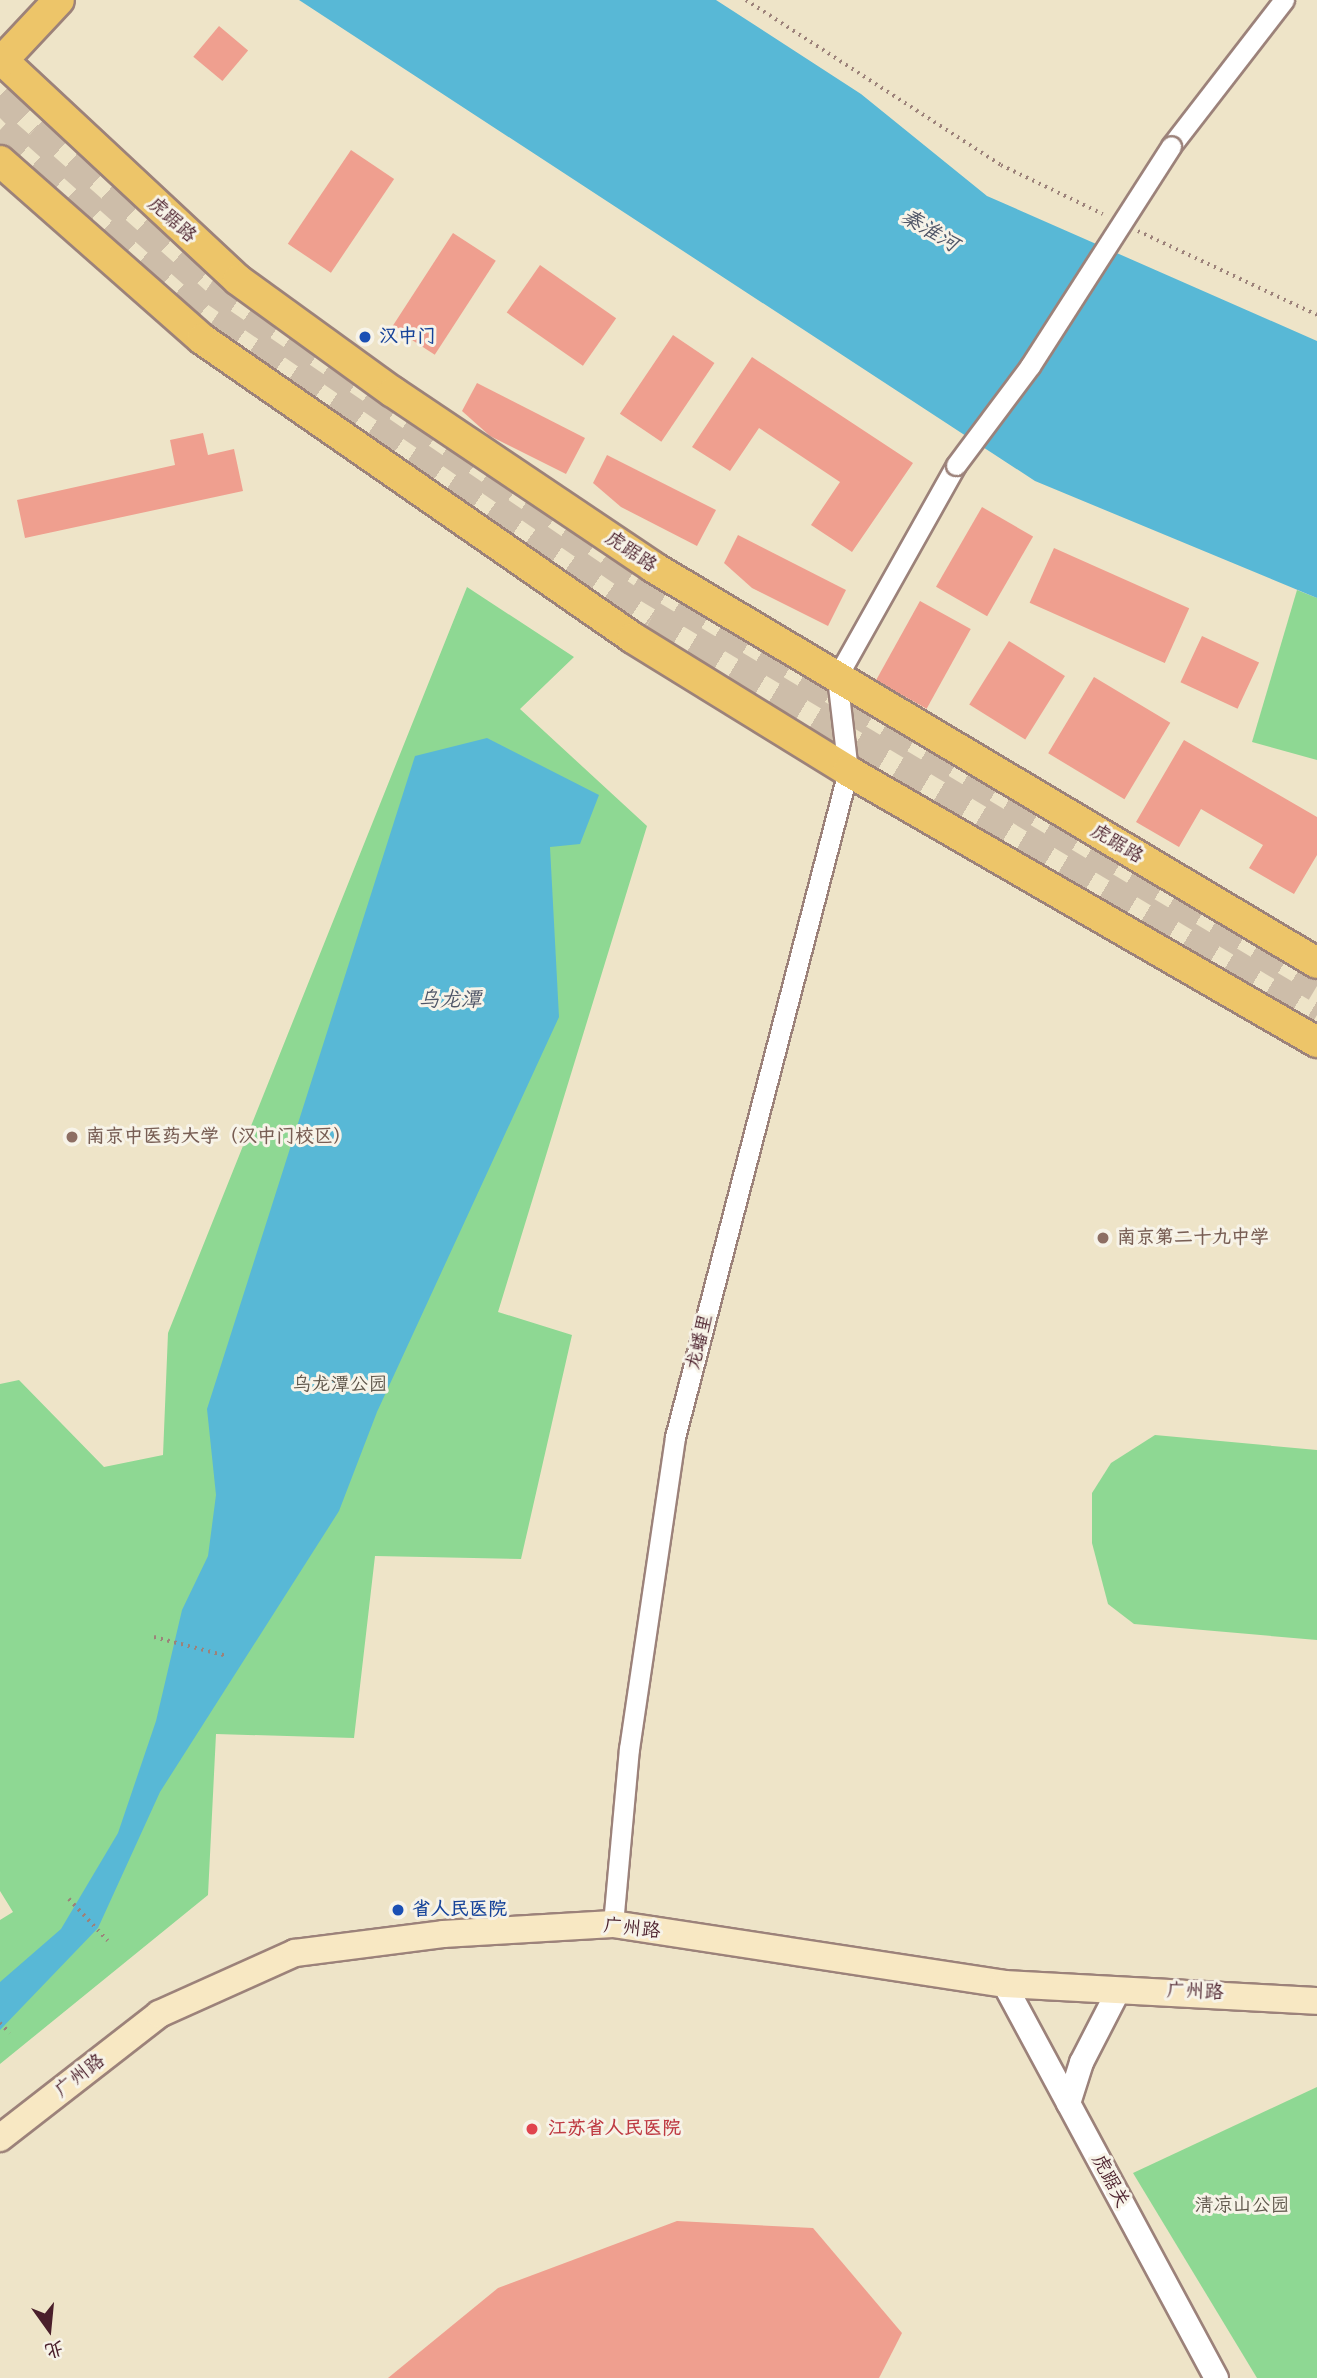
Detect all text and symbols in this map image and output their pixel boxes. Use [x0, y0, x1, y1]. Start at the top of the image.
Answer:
street label: 虎踞路 [143, 192, 201, 248]
water label: 秦淮河 [897, 203, 963, 257]
place label: 汉中门 [379, 326, 436, 348]
marker: 汉中门 [357, 329, 373, 345]
street label: 虎踞路 [601, 527, 661, 577]
street label: 虎踞路 [1087, 820, 1147, 868]
water label: 乌龙潭 [419, 986, 481, 1012]
place label: 南京中医药大学（汉中门校区） [86, 1126, 352, 1148]
marker: 南京中医药大学（汉中门校区） [64, 1129, 80, 1145]
place label: 南京第二十九中学 [1117, 1227, 1269, 1249]
marker: 南京第二十九中学 [1095, 1230, 1111, 1246]
street label: 龙蟠里 [682, 1312, 718, 1372]
park label: 乌龙潭公园 [293, 1374, 387, 1396]
place label: 省人民医院 [412, 1899, 507, 1921]
marker: 省人民医院 [390, 1902, 406, 1918]
street label: 广州路 [602, 1915, 662, 1943]
street label: 广州路 [1166, 1980, 1224, 2004]
street label: 广州路 [51, 2049, 109, 2103]
place label: 江苏省人民医院 [548, 2118, 681, 2140]
marker: 江苏省人民医院 [522, 2119, 542, 2139]
street label: 虎踞关 [1087, 2150, 1133, 2212]
park label: 清凉山公园 [1195, 2195, 1289, 2217]
north arrow [14, 2294, 84, 2364]
text: 北 [42, 2336, 66, 2362]

